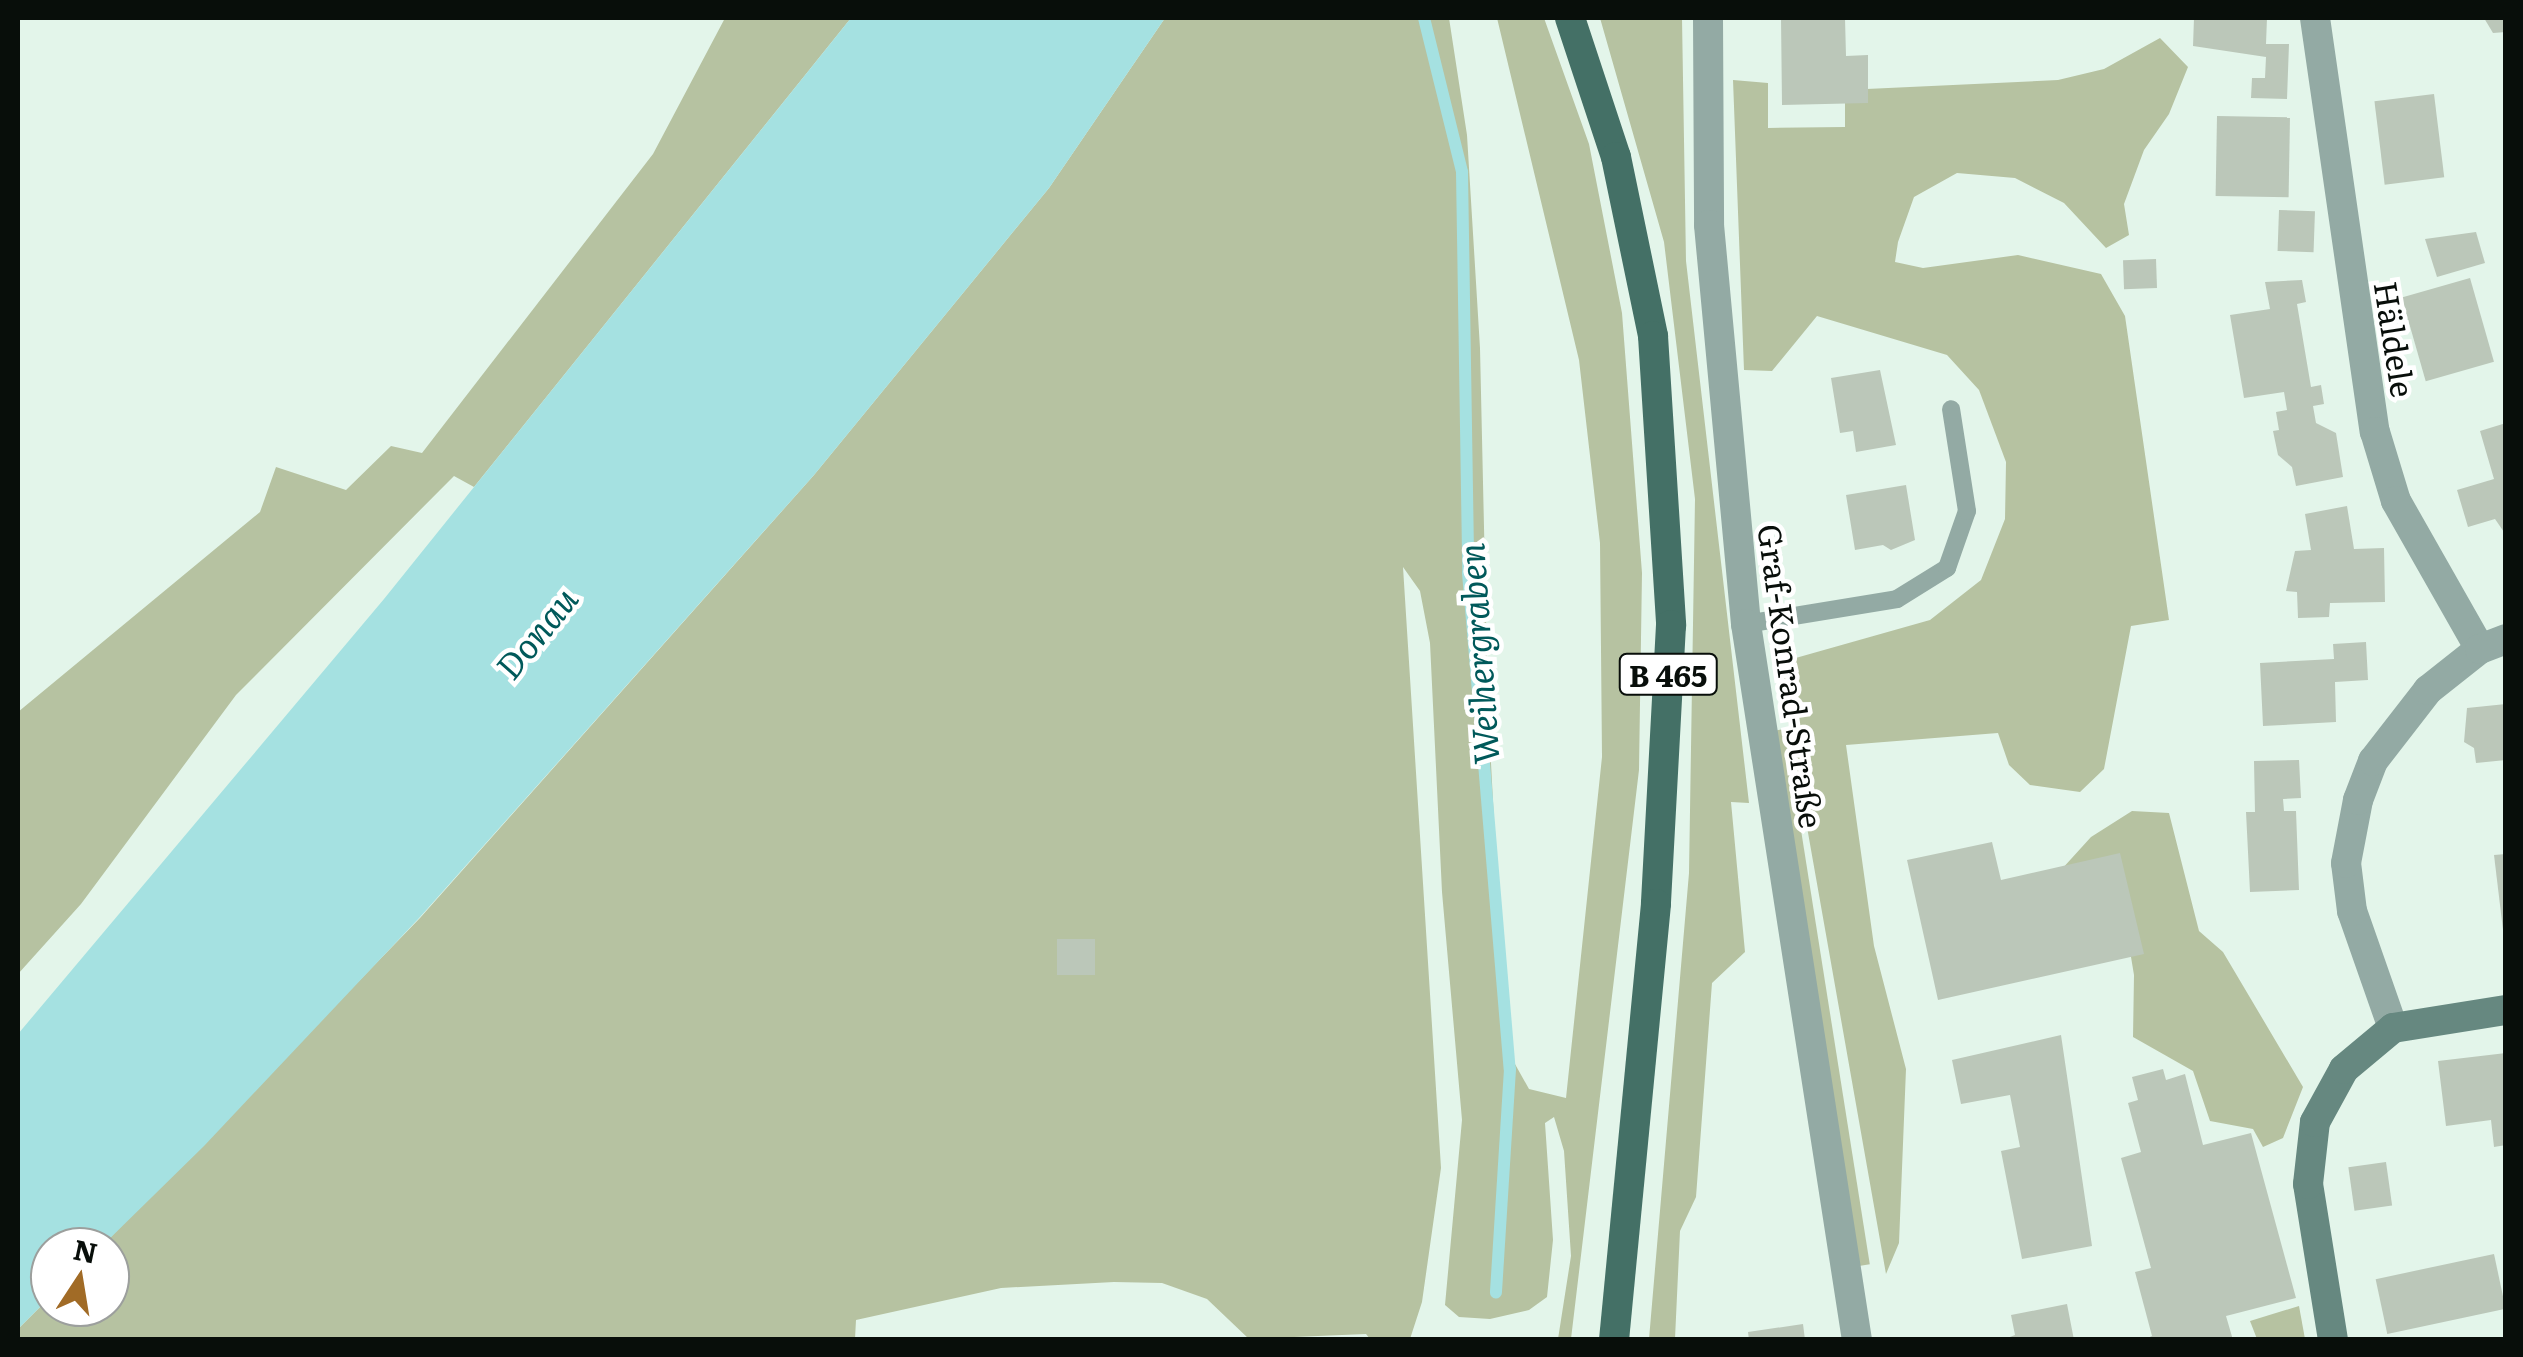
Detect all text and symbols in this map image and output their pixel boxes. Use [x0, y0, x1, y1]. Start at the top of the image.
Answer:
street label: Häldele [2368, 278, 2424, 400]
street label: Graf-Konrad-Straße [1752, 521, 1832, 831]
water label: Weihergraben [1448, 542, 1506, 766]
water label: Donau [485, 578, 585, 686]
road number: B 465 [1618, 649, 1718, 699]
north arrow [30, 1227, 130, 1327]
text: N [70, 1227, 102, 1273]

